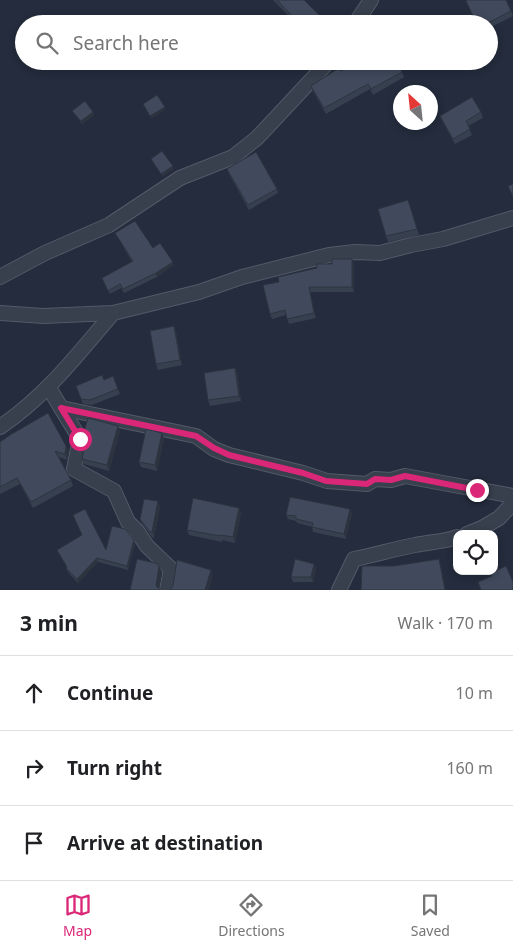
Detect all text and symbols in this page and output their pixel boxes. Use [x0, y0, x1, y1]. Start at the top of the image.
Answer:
search box [15, 15, 498, 70]
icon: search [33, 29, 61, 57]
text: Search here [73, 30, 179, 56]
north arrow [393, 85, 438, 130]
route start [69, 428, 92, 451]
route end [466, 479, 489, 502]
map controls [453, 530, 498, 575]
button: locate [453, 530, 498, 575]
text: 3 min [20, 609, 78, 637]
text: Walk · 170 m [398, 612, 493, 634]
icon: ahead [20, 679, 48, 707]
text: Continue [67, 680, 153, 706]
text: 10 m [456, 682, 493, 704]
icon: right [20, 754, 48, 782]
text: Turn right [67, 755, 162, 781]
text: 160 m [446, 757, 493, 779]
icon: arrive [20, 829, 48, 857]
text: Arrive at destination [67, 830, 263, 856]
tab: Map [63, 891, 92, 940]
tab: Directions [218, 891, 285, 940]
tab: Saved [411, 891, 450, 940]

